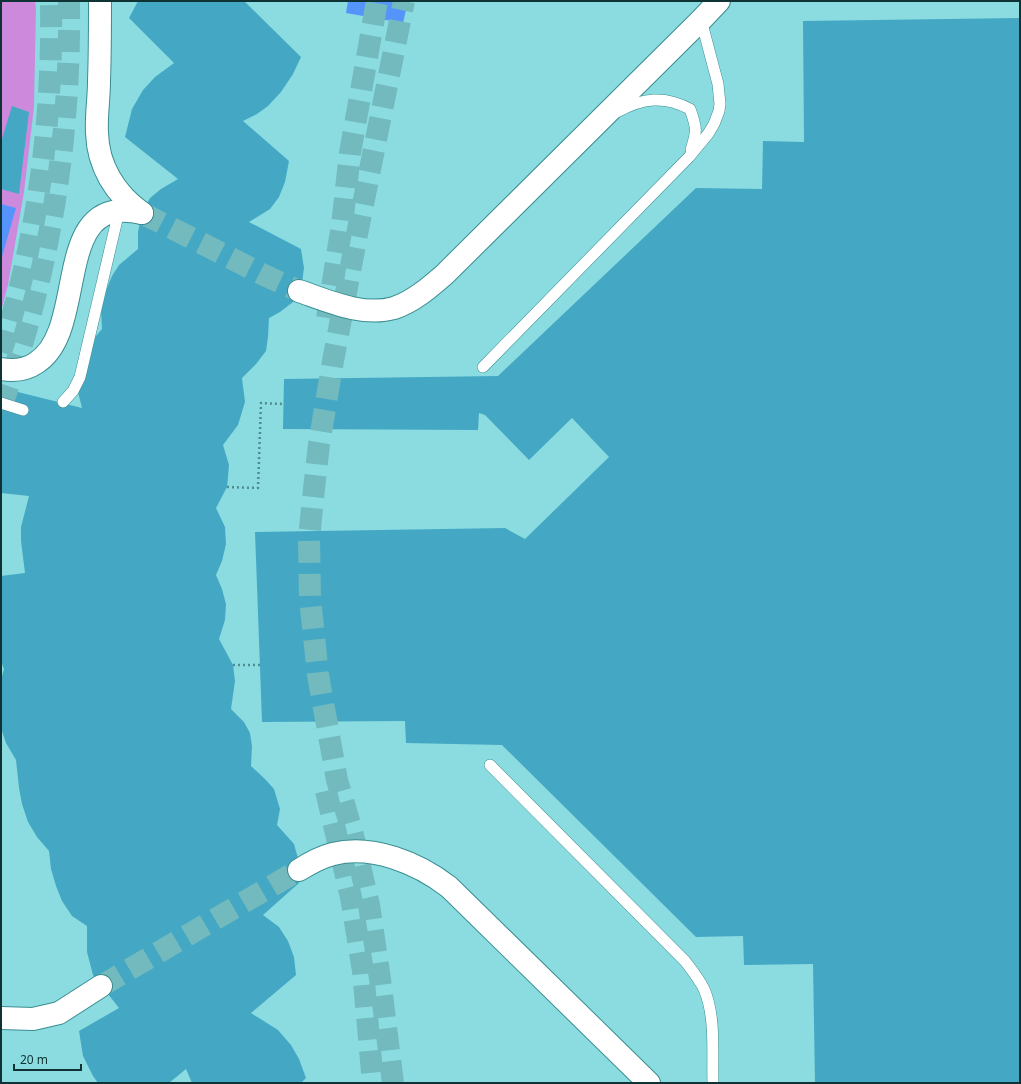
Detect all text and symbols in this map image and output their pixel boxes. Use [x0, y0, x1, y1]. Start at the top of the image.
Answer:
scale bar [14, 1046, 81, 1072]
text: 20 m [20, 1051, 48, 1068]

